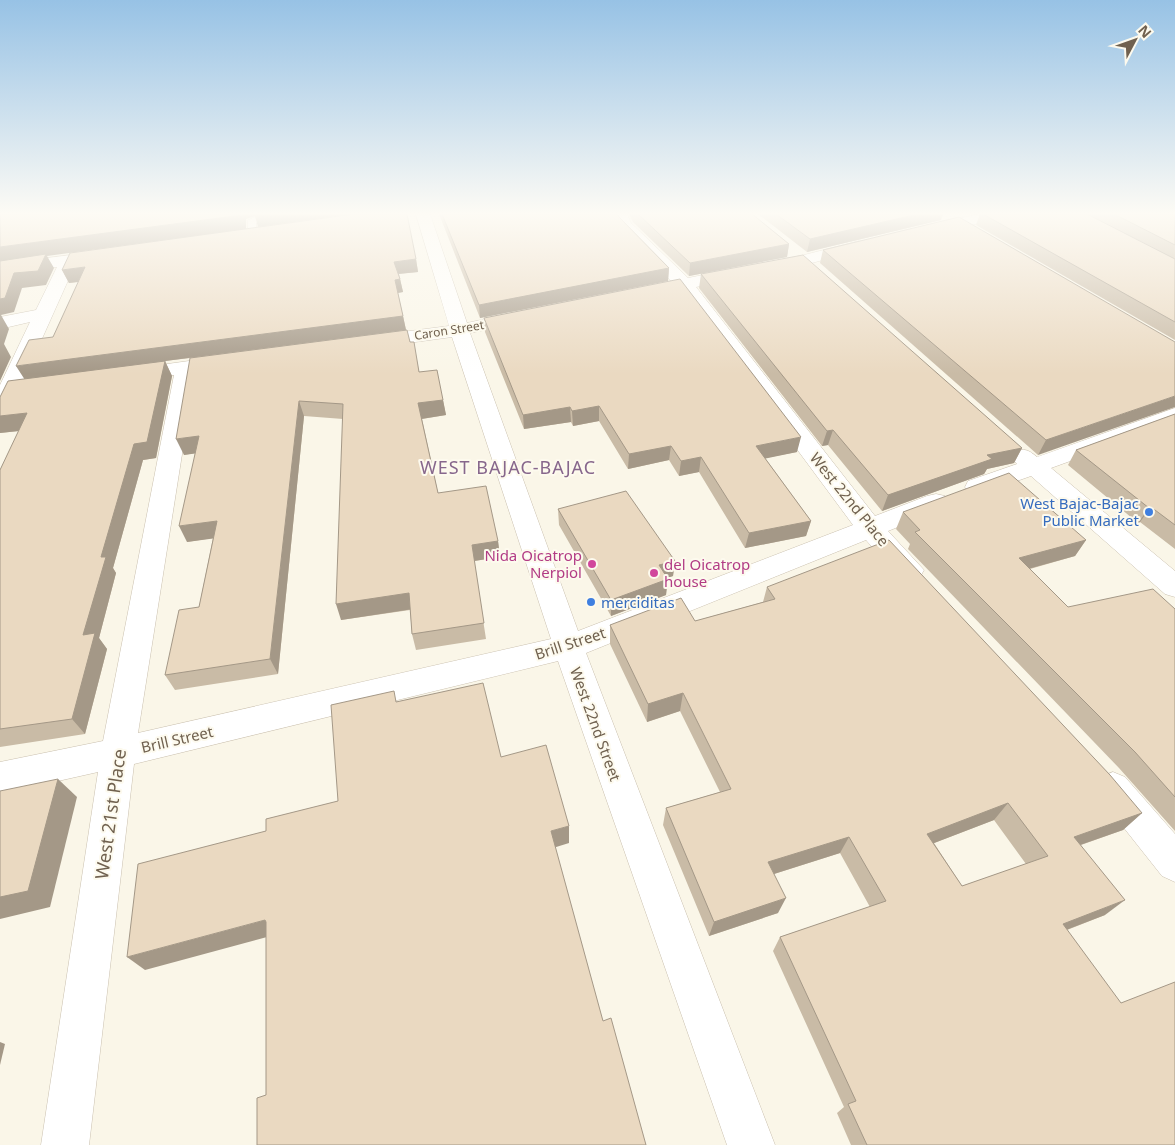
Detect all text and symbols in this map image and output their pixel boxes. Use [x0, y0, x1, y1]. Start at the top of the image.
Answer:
north arrow [1110, 15, 1160, 65]
text: N [1134, 21, 1156, 42]
street label: Caron Street [413, 316, 486, 344]
street label: West 22nd Place [806, 448, 894, 550]
district label: WEST BAJAC-BAJAC [420, 455, 596, 479]
place label: West Bajac-Bajac Public Market [1020, 493, 1140, 530]
marker: West Bajac-Bajac Public Market [1143, 506, 1155, 518]
place label: Nida Oicatrop Nerpiol [484, 545, 582, 582]
place label: del Oicatrop house [664, 554, 750, 591]
marker: Nida Oicatrop Nerpiol [586, 558, 598, 570]
marker: del Oicatrop house [648, 567, 660, 579]
place label: merciditas [601, 592, 675, 612]
marker: merciditas [585, 596, 597, 608]
street label: Brill Street [532, 622, 609, 664]
street label: West 22nd Street [566, 664, 626, 784]
street label: Brill Street [139, 721, 216, 757]
street label: West 21st Place [89, 747, 131, 881]

